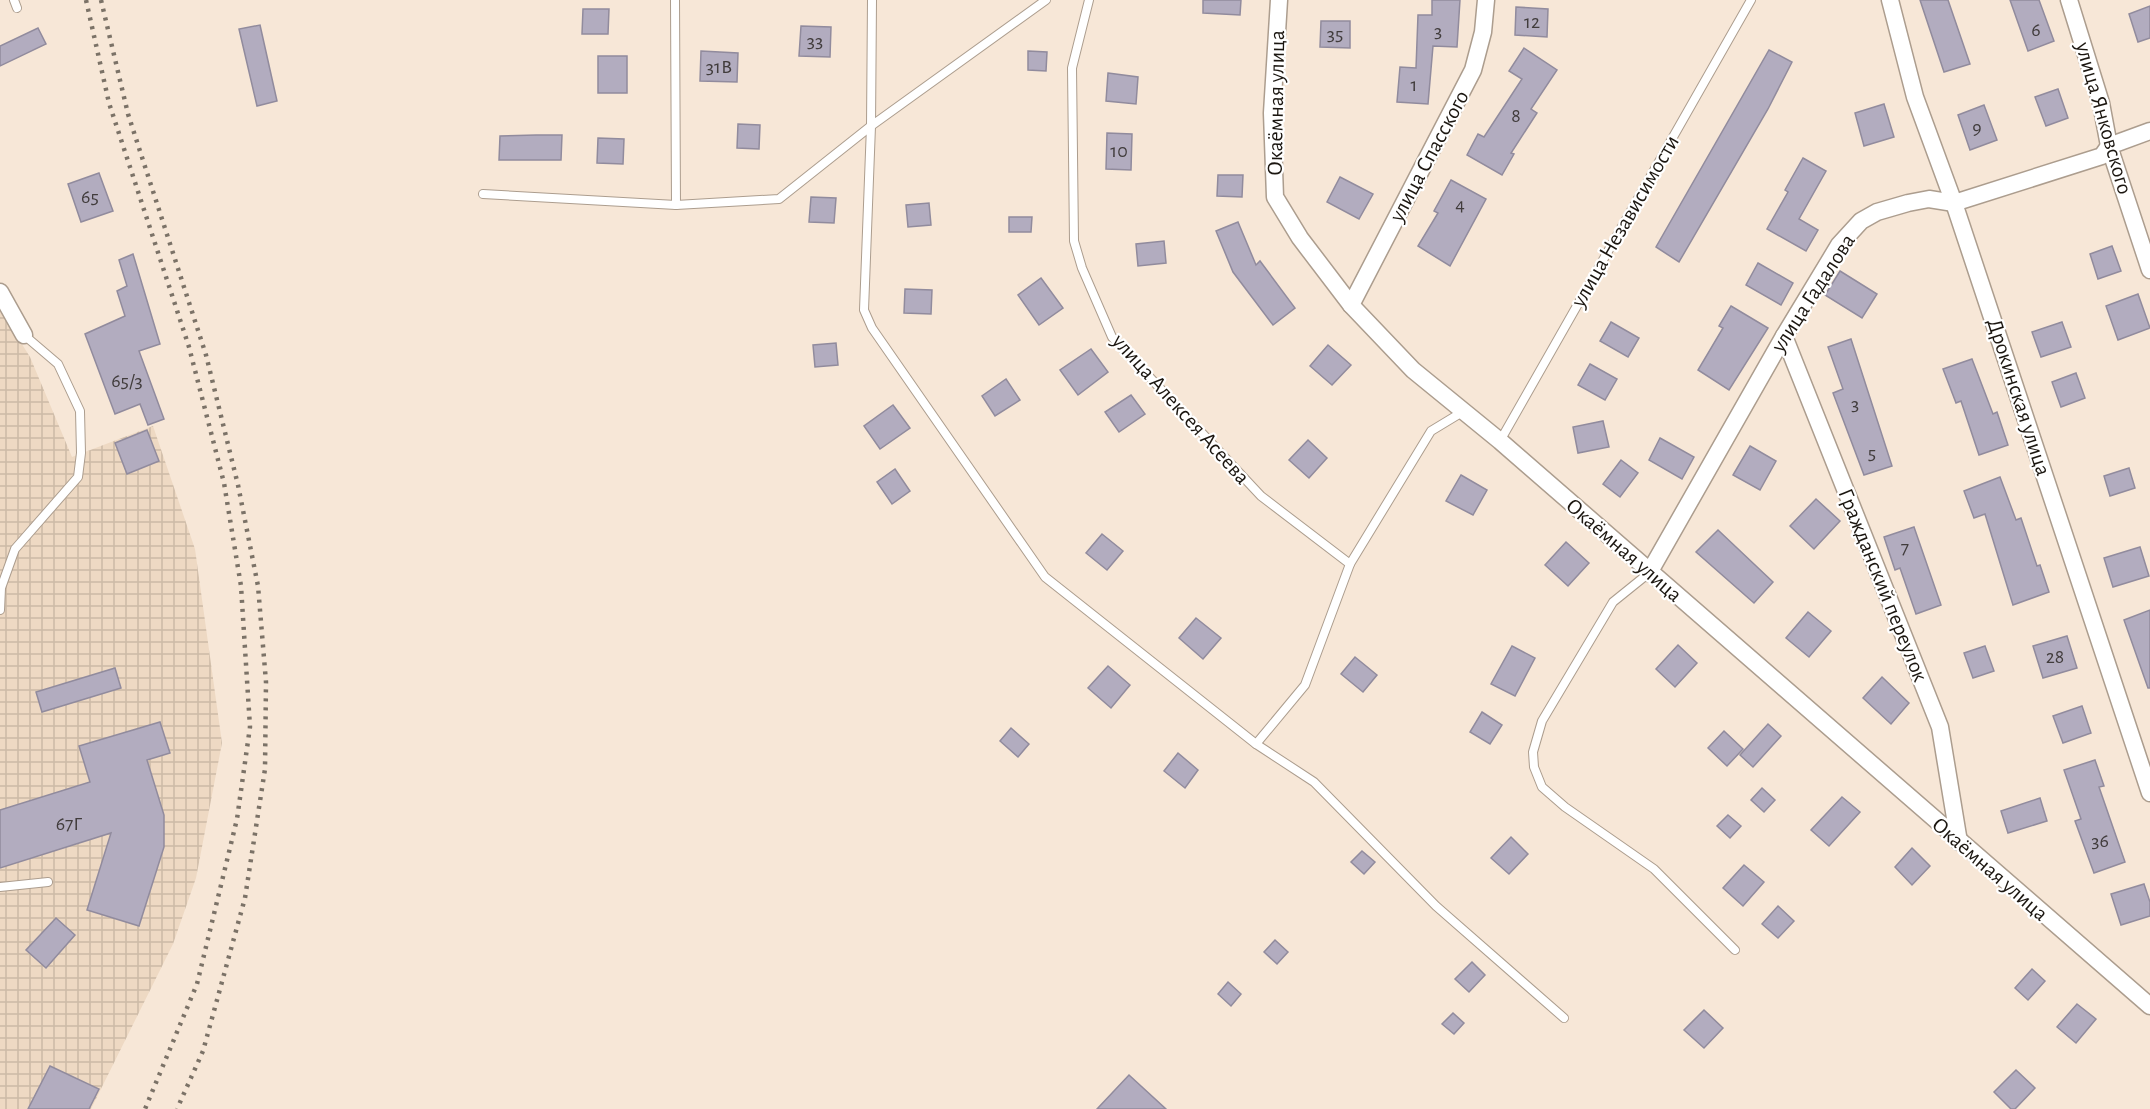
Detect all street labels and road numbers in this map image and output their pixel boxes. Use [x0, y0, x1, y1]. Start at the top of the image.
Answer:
street label: Окаёмная улица [1264, 30, 1288, 176]
street label: улица Янковского [2072, 39, 2136, 196]
street label: улица Спасского [1385, 87, 1473, 226]
street label: улица Независимости [1566, 131, 1683, 311]
street label: улица Гадалова [1766, 230, 1859, 357]
street label: Дрокинская улица [1983, 316, 2055, 478]
street label: улица Алексея Асеева [1107, 329, 1254, 488]
street label: Гражданский переулок [1834, 485, 1932, 685]
street label: Окаёмная улица [1562, 494, 1686, 606]
street label: Окаёмная улица [1928, 813, 2052, 925]

